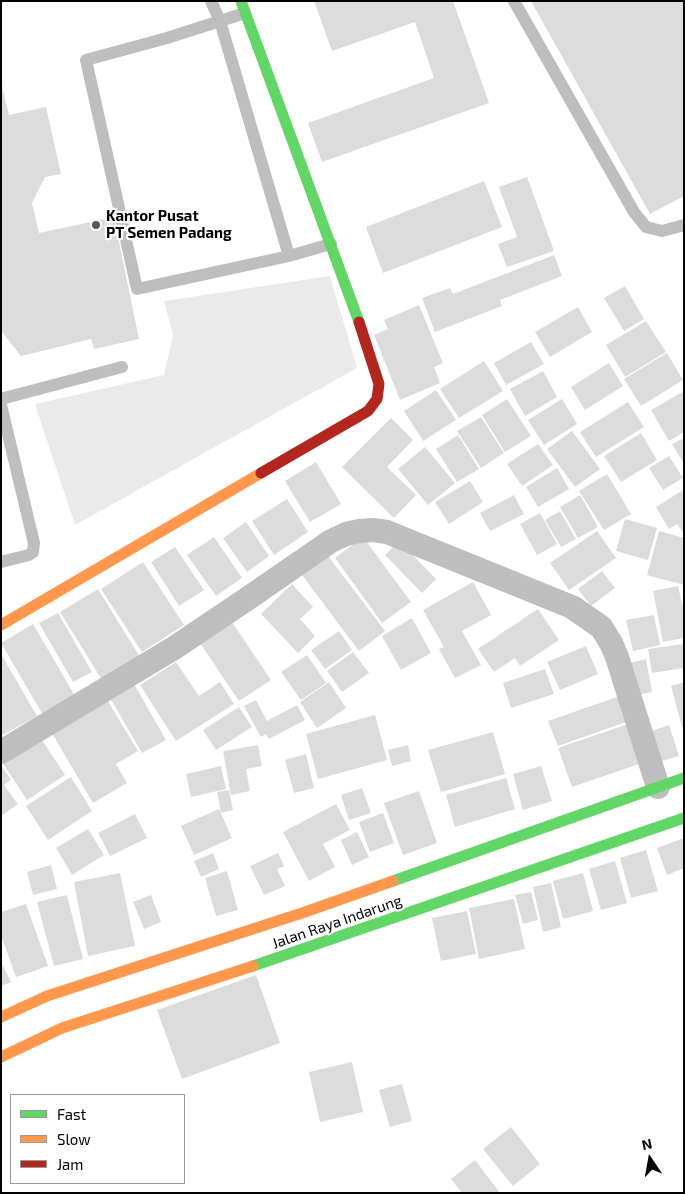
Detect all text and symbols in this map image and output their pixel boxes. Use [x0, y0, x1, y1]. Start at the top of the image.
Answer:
place label: Kantor Pusat PT Semen Padang [106, 207, 232, 242]
marker: Kantor Pusat PT Semen Padang [90, 219, 102, 231]
street label: Jalan Raya Indarung [270, 891, 404, 953]
legend [10, 1094, 185, 1184]
text: Fast [57, 1105, 86, 1123]
text: Slow [57, 1130, 91, 1148]
north arrow [625, 1134, 675, 1184]
text: N [640, 1134, 653, 1153]
text: Jam [57, 1155, 83, 1173]

